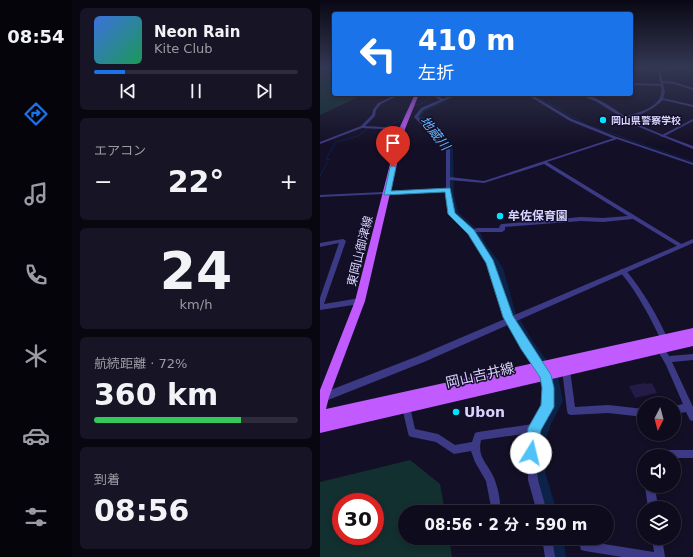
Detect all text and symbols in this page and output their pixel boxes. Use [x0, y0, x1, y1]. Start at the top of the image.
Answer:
text: Neon Rain [154, 23, 240, 41]
text: 410 m [418, 24, 515, 57]
text: 08:54 [7, 26, 65, 47]
icon: left [352, 28, 404, 80]
text: Kite Club [154, 41, 213, 56]
text: 左折 [418, 62, 454, 83]
icon: previous [117, 80, 139, 102]
icon: pause [185, 80, 207, 102]
icon: next [253, 80, 275, 102]
icon: directions [22, 100, 50, 128]
water label: 地蔵川 [417, 113, 454, 155]
marker: 岡山県警察学校 [598, 115, 608, 125]
place label: 岡山県警察学校 [611, 115, 681, 126]
pin [376, 126, 410, 167]
icon: arrive [382, 132, 404, 154]
text: エアコン [94, 143, 146, 158]
text: 22° [168, 164, 224, 199]
text: − [94, 169, 112, 194]
text: + [280, 169, 298, 194]
icon: music [22, 180, 50, 208]
place label: 牟佐保育園 [508, 209, 568, 223]
marker: 牟佐保育園 [495, 211, 505, 221]
street label: 東岡山御津線 [344, 214, 376, 288]
text: 24 [160, 241, 232, 301]
icon: phone [22, 261, 50, 289]
text: km/h [180, 297, 212, 312]
icon: climate [22, 342, 50, 370]
text: 航続距離 · 72% [94, 356, 187, 371]
street label: 岡山吉井線 [444, 359, 516, 391]
text: 360 km [94, 377, 218, 412]
north arrow [637, 397, 681, 441]
map controls [637, 397, 681, 545]
place label: Ubon [464, 404, 505, 420]
marker: Ubon [451, 407, 461, 417]
icon: car [22, 422, 50, 450]
position arrow [510, 432, 552, 474]
button: sound [637, 449, 681, 493]
text: 到着 [94, 472, 120, 487]
text: 08:56 [94, 493, 190, 528]
speed limit sign: 30 [332, 493, 384, 545]
button: layers [637, 501, 681, 545]
icon: filters [22, 503, 50, 531]
text: 08:56 · 2 分 · 590 m [425, 516, 587, 534]

